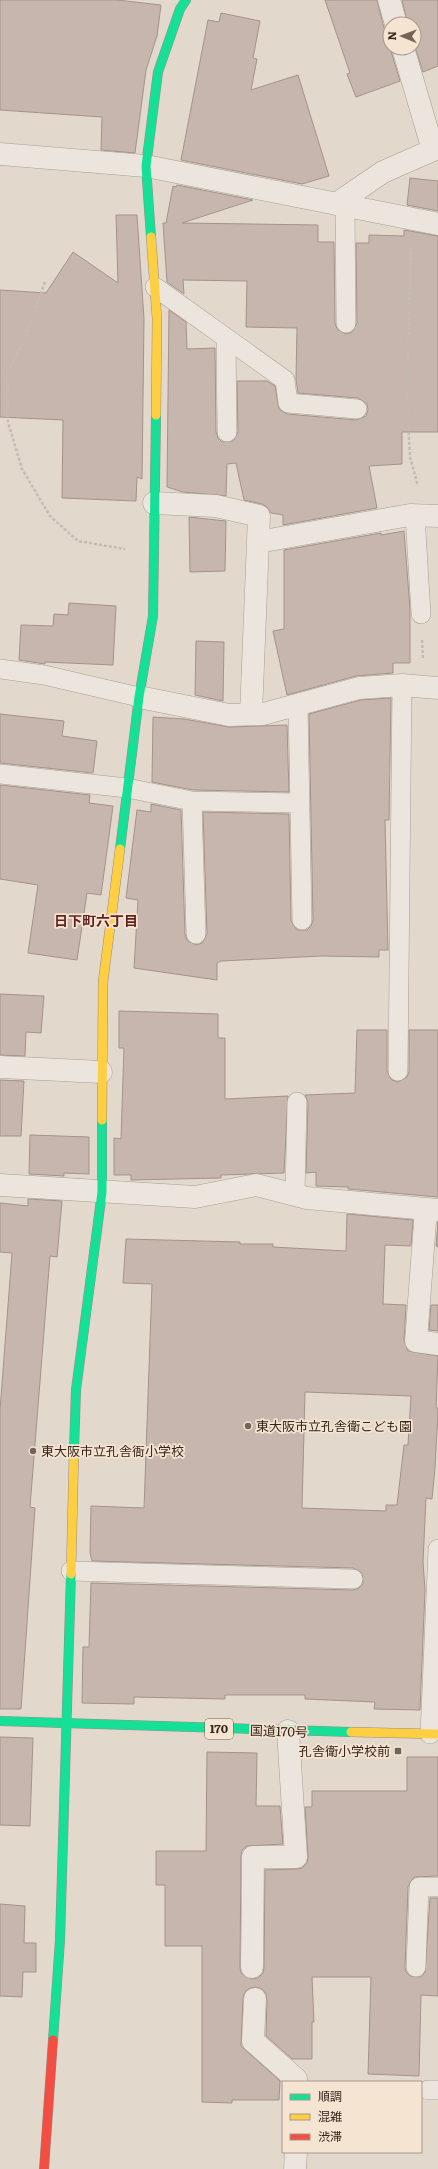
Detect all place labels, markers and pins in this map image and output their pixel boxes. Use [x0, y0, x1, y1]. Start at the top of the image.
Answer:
place label: 東大阪市立孔舎衛こども園 [256, 1416, 412, 1435]
marker: 東大阪市立孔舎衛こども園 [243, 1421, 253, 1431]
place label: 東大阪市立孔舎衙小学校 [41, 1441, 184, 1460]
marker: 東大阪市立孔舎衙小学校 [28, 1446, 38, 1456]
place label: 孔舎衛小学校前 [299, 1741, 390, 1760]
marker: 孔舎衛小学校前 [393, 1746, 403, 1756]

